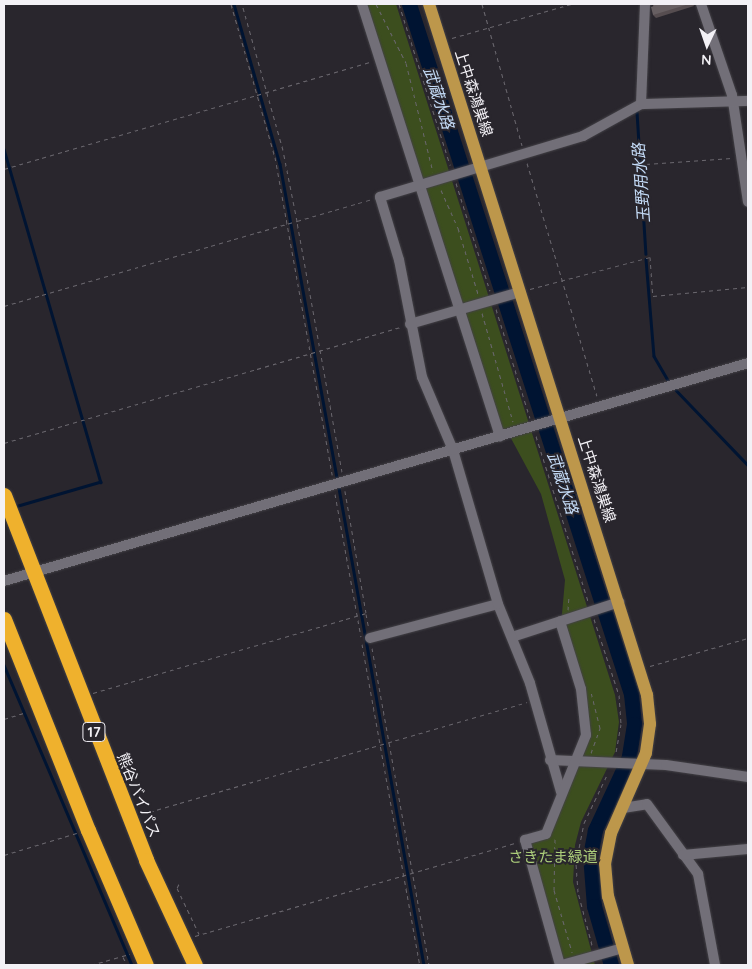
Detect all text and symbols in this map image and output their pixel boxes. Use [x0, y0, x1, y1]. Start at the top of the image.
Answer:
north arrow [682, 20, 732, 70]
street label: 上中森鴻巣線 [452, 47, 496, 139]
text: N [701, 51, 712, 69]
water label: 武蔵水路 [420, 65, 458, 131]
water label: 玉野用水路 [629, 142, 653, 224]
street label: 上中森鴻巣線 [575, 433, 619, 525]
water label: 武蔵水路 [544, 450, 582, 516]
road number: 17 [82, 720, 106, 744]
street label: 熊谷バイパス [114, 750, 164, 840]
park label: さきたま緑道 [508, 848, 598, 866]

